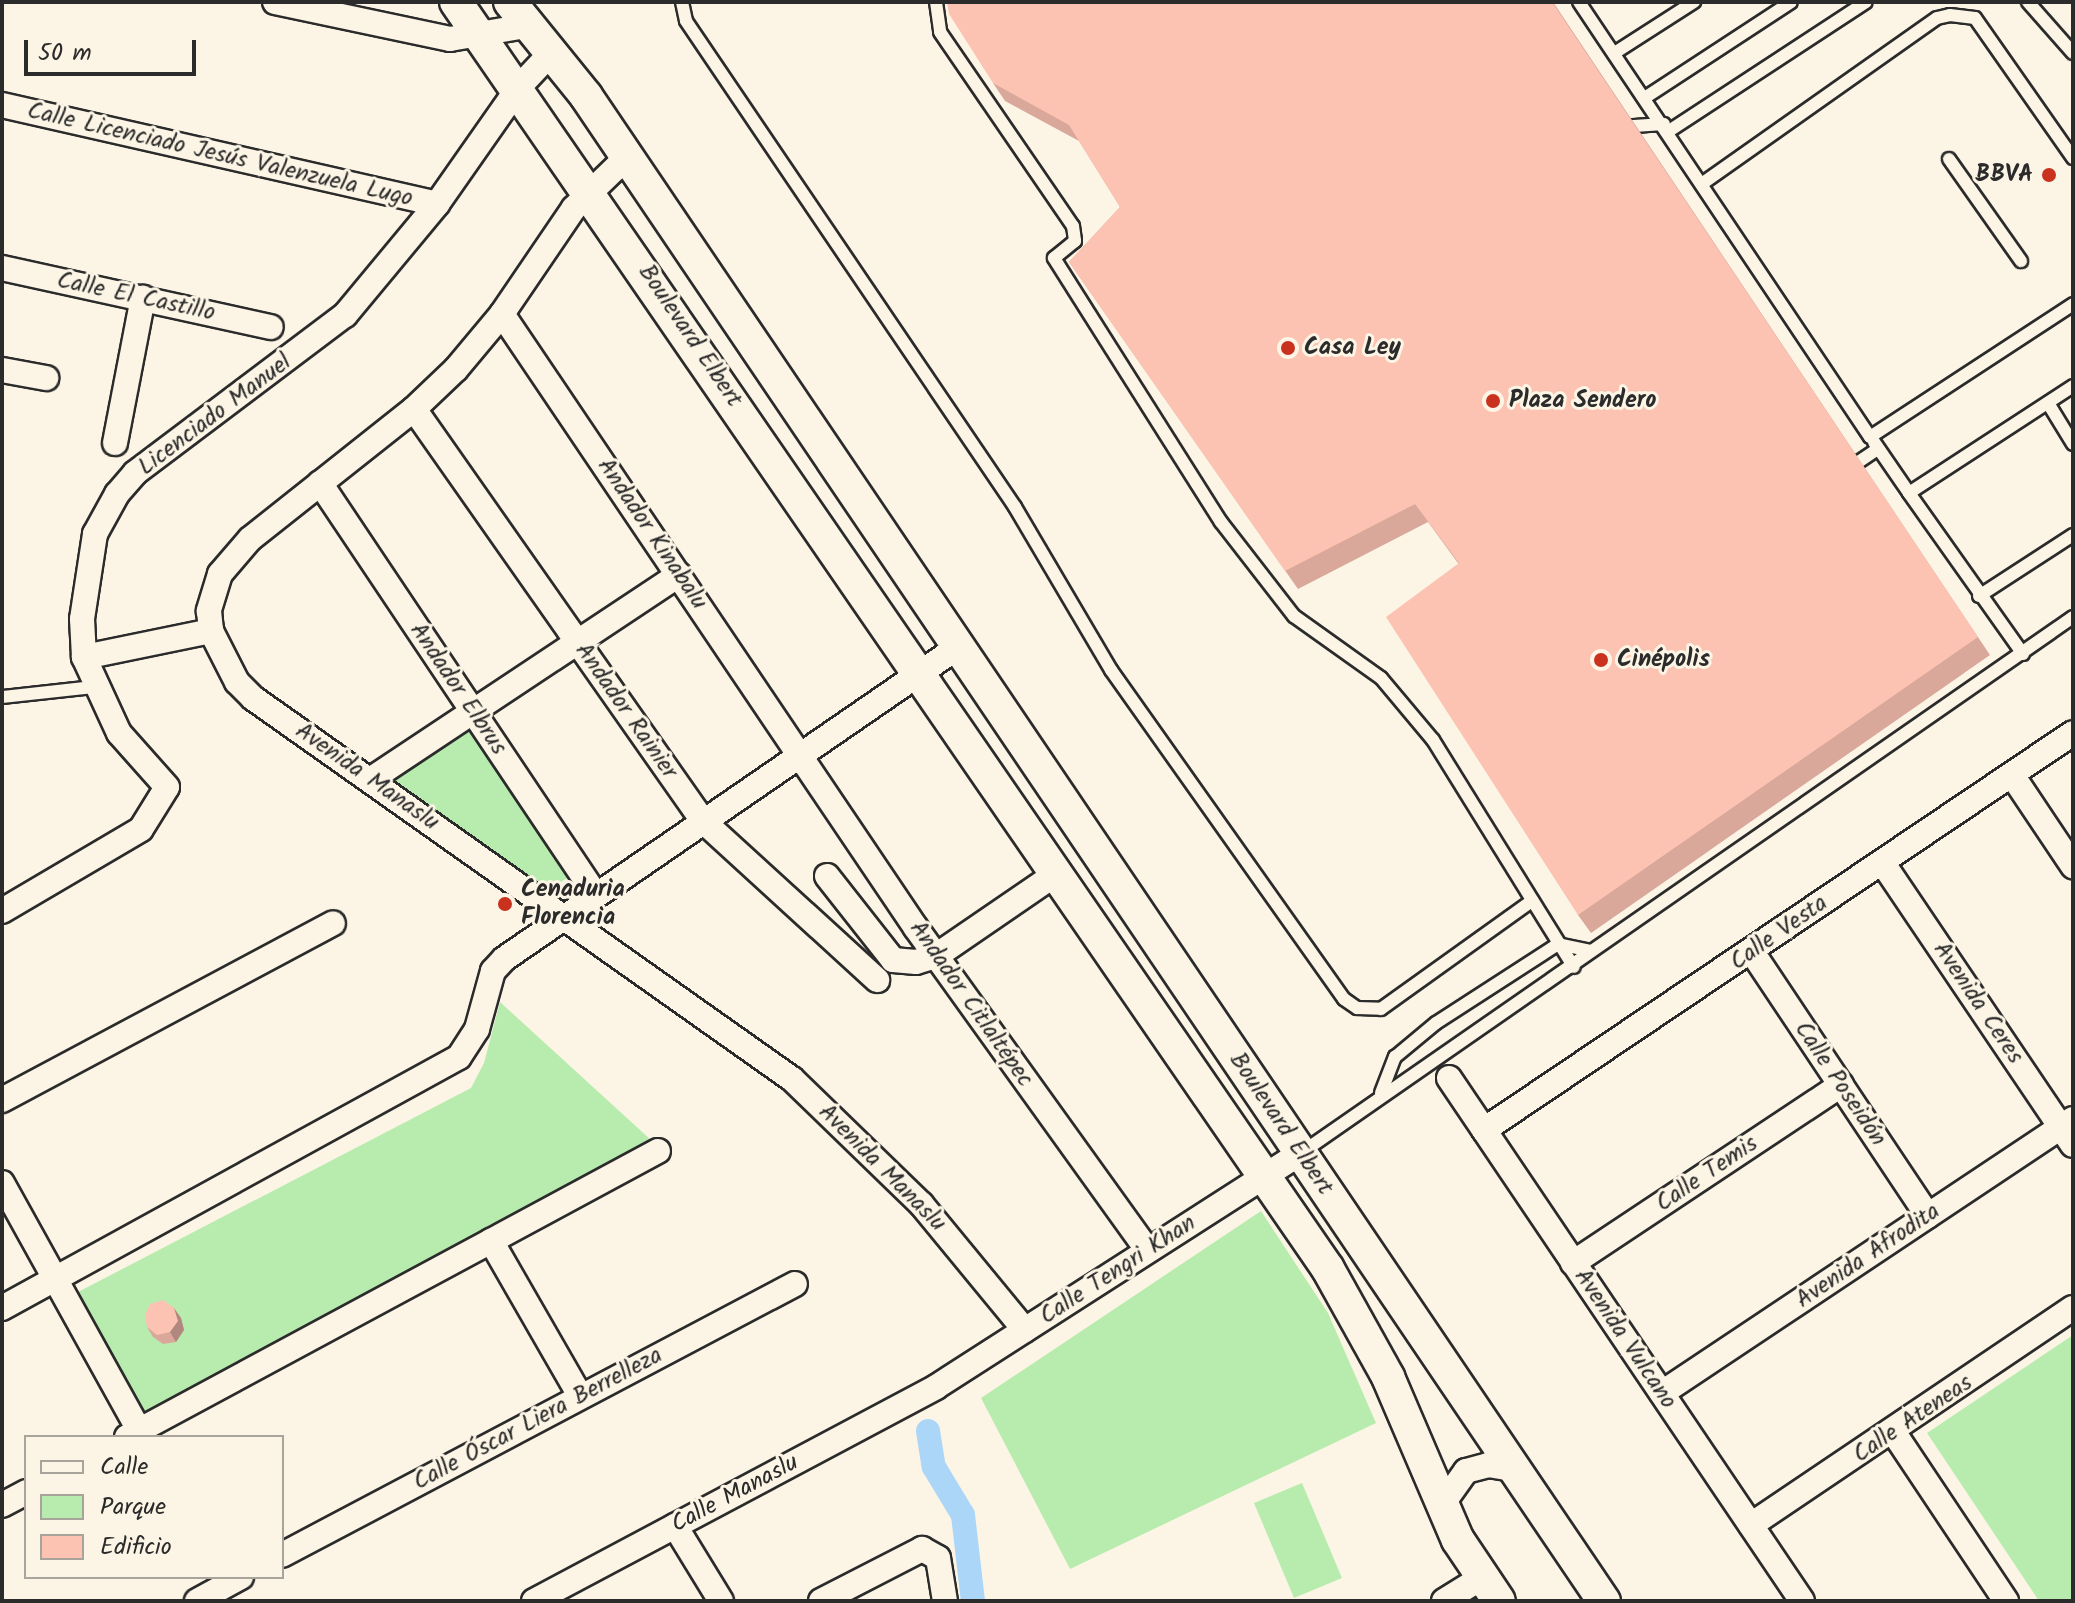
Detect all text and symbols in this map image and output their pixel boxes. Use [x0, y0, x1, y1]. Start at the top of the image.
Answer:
scale bar [28, 24, 200, 74]
text: 50 m [38, 34, 92, 73]
street label: Calle Licenciado Jesús Valenzuela Lugo [24, 97, 416, 213]
place label: BBVA [1975, 161, 2033, 189]
marker: BBVA [2040, 166, 2058, 184]
street label: Boulevard Elbert [632, 259, 748, 413]
street label: Calle El Castillo [54, 266, 218, 328]
place label: Casa Ley [1304, 334, 1401, 362]
marker: Casa Ley [1279, 339, 1297, 357]
street label: Licenciado Manuel [133, 348, 297, 482]
place label: Plaza Sendero [1509, 387, 1656, 415]
marker: Plaza Sendero [1484, 392, 1502, 410]
street label: Andador Kinabalu [591, 453, 713, 615]
street label: Andador Elbrus [403, 617, 513, 761]
street label: Andador Rainier [569, 638, 683, 784]
place label: Cinépolis [1617, 646, 1710, 674]
marker: Cinépolis [1592, 651, 1610, 669]
street label: Avenida Manaslu [290, 717, 444, 837]
place label: Cenaduria Florencia [521, 876, 625, 932]
street label: Calle Vesta [1725, 889, 1833, 977]
marker: Cenaduria Florencia [496, 895, 514, 913]
street label: Andador Citlaltépec [903, 915, 1039, 1093]
street label: Avenida Ceres [1927, 936, 2029, 1070]
street label: Calle Poseidón [1788, 1016, 1892, 1152]
street label: Boulevard Elbert [1223, 1047, 1339, 1201]
street label: Avenida Manaslu [812, 1098, 952, 1238]
street label: Calle Temis [1651, 1129, 1763, 1219]
street label: Avenida Afrodita [1790, 1197, 1946, 1315]
street label: Calle Tengri Khan [1035, 1209, 1201, 1331]
street label: Avenida Vulcano [1568, 1264, 1682, 1414]
street label: Calle Óscar Liera Berrelleza [409, 1341, 667, 1497]
street label: Calle Ateneas [1848, 1369, 1978, 1469]
legend [24, 1435, 284, 1579]
text: Calle [100, 1448, 148, 1487]
street label: Calle Manaslu [667, 1448, 803, 1540]
text: Parque [100, 1488, 166, 1527]
text: Edificio [100, 1528, 172, 1567]

